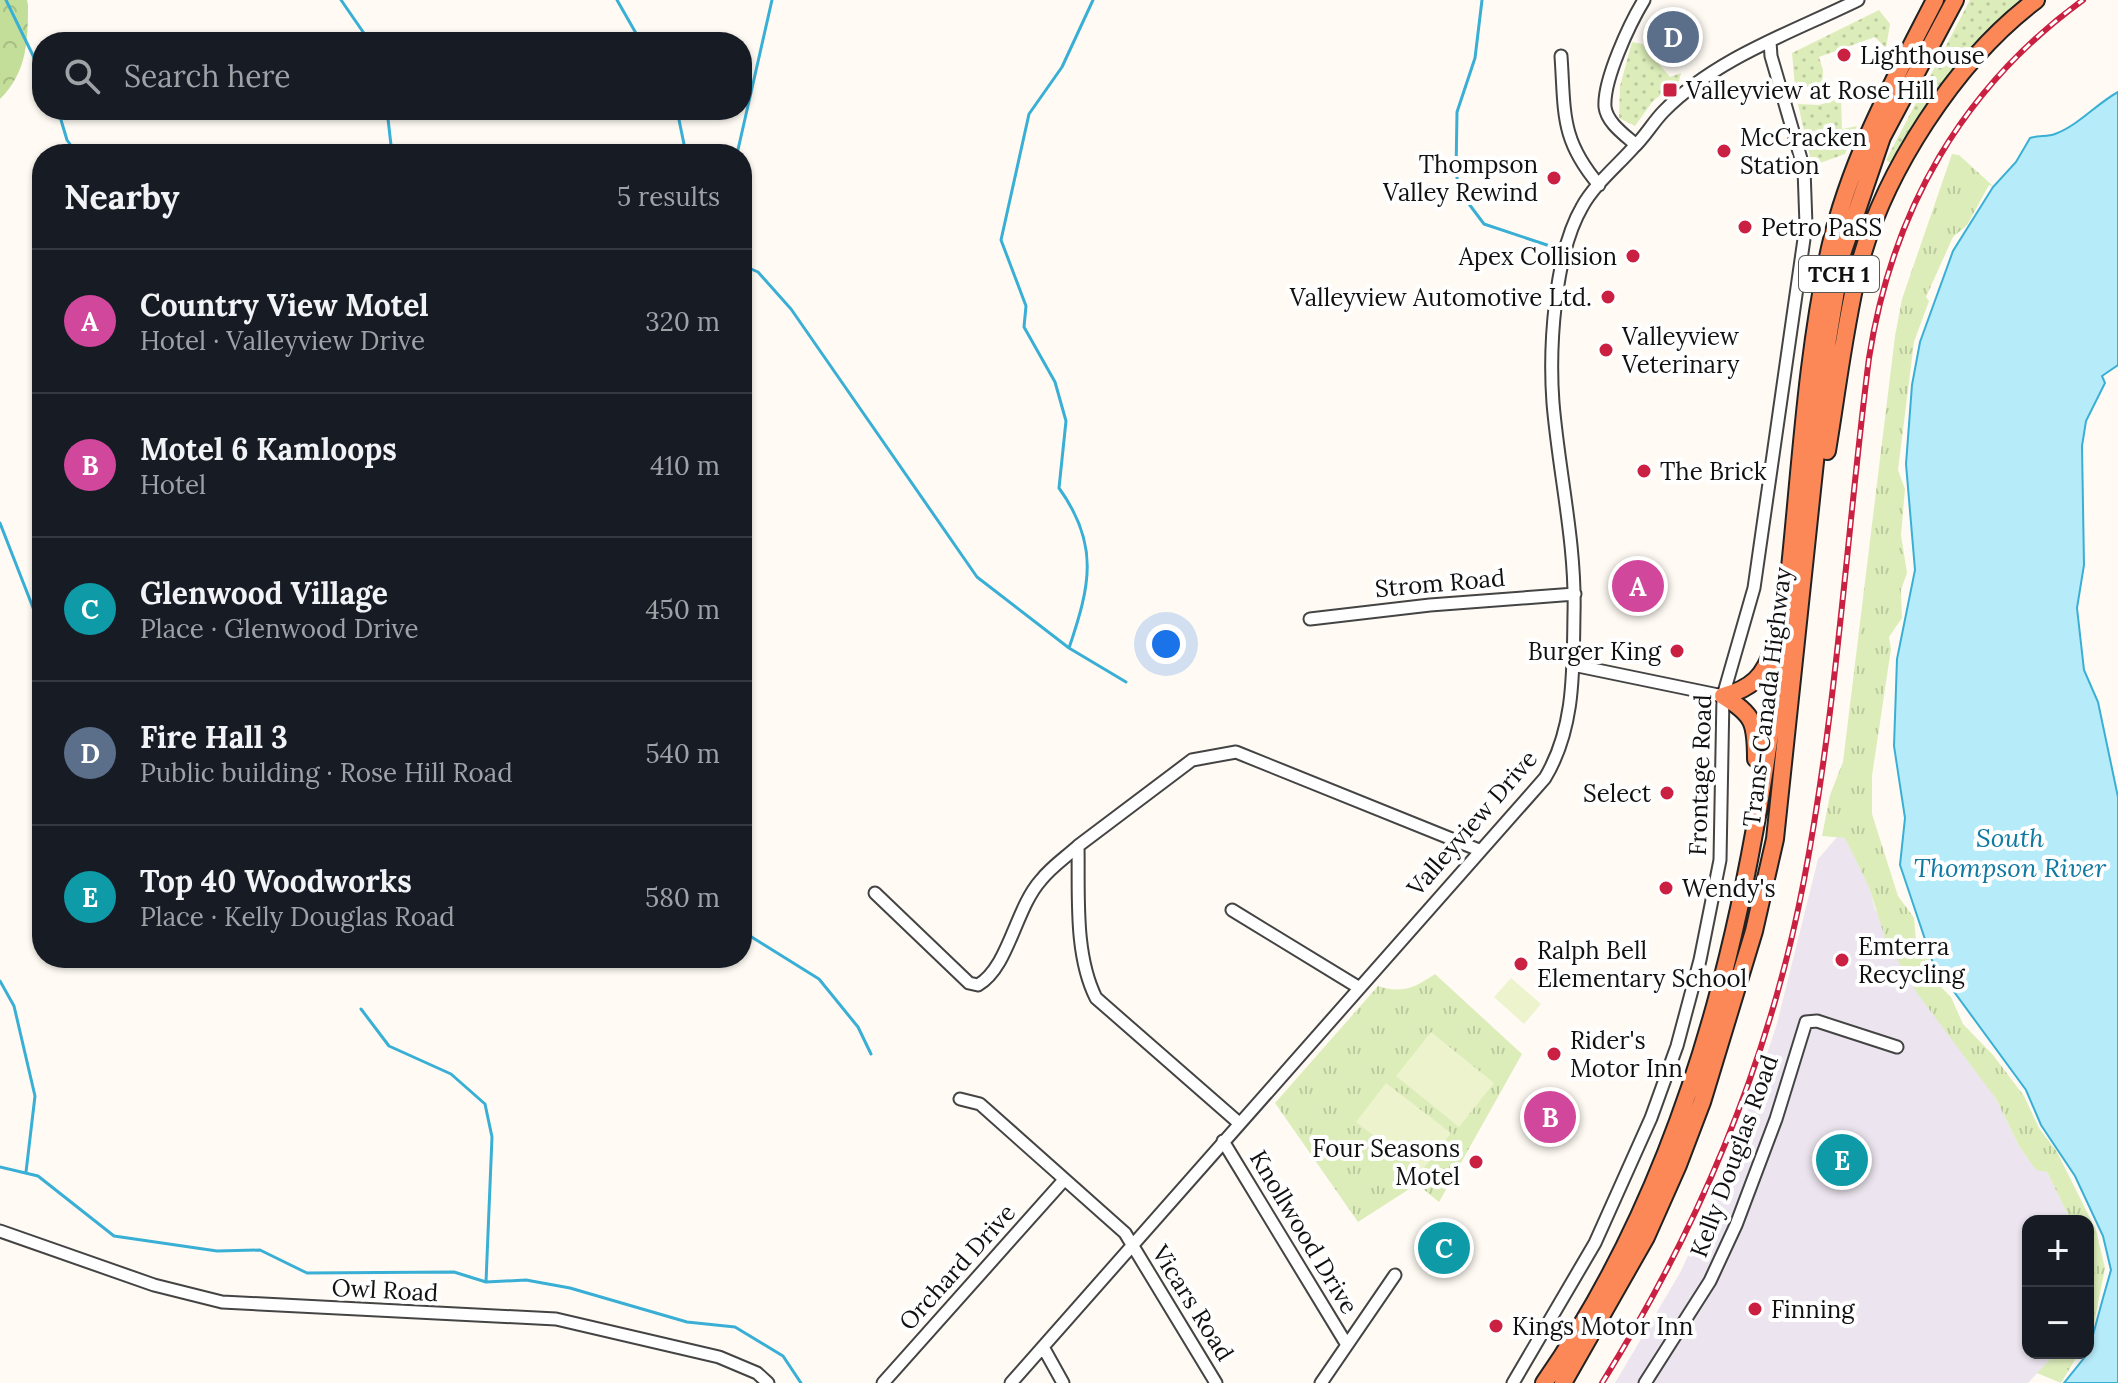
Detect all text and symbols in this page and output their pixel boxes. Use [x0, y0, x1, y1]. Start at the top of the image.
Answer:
pin: D [1647, 7, 1699, 67]
search box [32, 32, 752, 120]
place label: Lighthouse [1860, 40, 1985, 71]
marker: Lighthouse [1835, 46, 1853, 64]
icon: search [60, 54, 104, 98]
text: Search here [124, 57, 291, 95]
place label: Valleyview at Rose Hill [1685, 75, 1935, 106]
marker: Valleyview at Rose Hill [1661, 81, 1679, 99]
place label: McCracken Station [1740, 122, 1867, 181]
marker: McCracken Station [1715, 142, 1733, 160]
place label: Thompson Valley Rewind [1382, 149, 1538, 208]
marker: Thompson Valley Rewind [1545, 169, 1563, 187]
text: Nearby [64, 175, 180, 218]
text: 5 results [617, 180, 720, 213]
place label: Petro PaSS [1761, 212, 1882, 243]
marker: Petro PaSS [1736, 218, 1754, 236]
place label: Apex Collision [1458, 241, 1617, 272]
marker: Apex Collision [1624, 247, 1642, 265]
road number: TCH 1 [1799, 256, 1879, 292]
place label: Valleyview Automotive Ltd. [1289, 282, 1592, 313]
text: Country View Motel [140, 286, 429, 324]
marker: Valleyview Automotive Ltd. [1599, 288, 1617, 306]
text: A [81, 305, 99, 338]
text: 320 m [645, 305, 720, 338]
place label: Valleyview Veterinary [1621, 321, 1740, 380]
text: Hotel · Valleyview Drive [140, 324, 425, 357]
marker: Valleyview Veterinary [1597, 341, 1615, 359]
text: Motel 6 Kamloops [140, 430, 397, 468]
text: B [81, 449, 99, 482]
text: 410 m [650, 449, 720, 482]
place label: The Brick [1660, 456, 1767, 487]
marker: The Brick [1635, 462, 1653, 480]
text: Hotel [140, 468, 206, 501]
pin: A [1612, 556, 1664, 616]
street label: Strom Road [1374, 562, 1506, 604]
street label: Trans-Canada Highway [1736, 565, 1798, 829]
text: Glenwood Village [140, 574, 388, 612]
text: C [81, 593, 99, 626]
text: 450 m [646, 593, 720, 626]
text: Place · Glenwood Drive [140, 612, 419, 645]
your location [1146, 624, 1186, 664]
place label: Burger King [1528, 636, 1662, 667]
marker: Burger King [1668, 642, 1686, 660]
street label: Frontage Road [1682, 694, 1718, 856]
text: Fire Hall 3 [140, 718, 288, 756]
text: D [80, 737, 100, 770]
text: 540 m [646, 737, 720, 770]
street label: Valleyview Drive [1399, 744, 1544, 903]
text: Public building · Rose Hill Road [140, 756, 513, 789]
place label: Select [1583, 778, 1652, 809]
marker: Select [1658, 784, 1676, 802]
water label: South Thompson River [1914, 821, 2106, 884]
text: Top 40 Woodworks [140, 862, 412, 900]
place label: Wendy's [1682, 873, 1776, 904]
marker: Wendy's [1657, 879, 1675, 897]
text: E [82, 881, 98, 914]
text: 580 m [645, 881, 720, 914]
text: Place · Kelly Douglas Road [140, 900, 455, 933]
place label: Emterra Recycling [1858, 931, 1965, 990]
place label: Ralph Bell Elementary School [1537, 935, 1747, 994]
marker: Emterra Recycling [1833, 951, 1851, 969]
marker: Ralph Bell Elementary School [1512, 955, 1530, 973]
place label: Rider's Motor Inn [1570, 1025, 1683, 1084]
marker: Rider's Motor Inn [1545, 1045, 1563, 1063]
street label: Kelly Douglas Road [1683, 1051, 1785, 1261]
pin: B [1524, 1087, 1576, 1147]
pin: E [1816, 1130, 1868, 1190]
place label: Four Seasons Motel [1312, 1133, 1460, 1192]
street label: Knollwood Drive [1243, 1144, 1365, 1320]
marker: Four Seasons Motel [1467, 1153, 1485, 1171]
street label: Orchard Drive [892, 1197, 1022, 1337]
map controls [2022, 1215, 2094, 1359]
button: + [2022, 1215, 2094, 1287]
pin: C [1418, 1218, 1470, 1278]
street label: Vicars Road [1145, 1239, 1241, 1367]
street label: Owl Road [331, 1272, 439, 1308]
button: − [2022, 1287, 2094, 1359]
place label: Finning [1771, 1294, 1855, 1325]
marker: Finning [1746, 1300, 1764, 1318]
place label: Kings Motor Inn [1512, 1311, 1693, 1342]
marker: Kings Motor Inn [1487, 1317, 1505, 1335]

